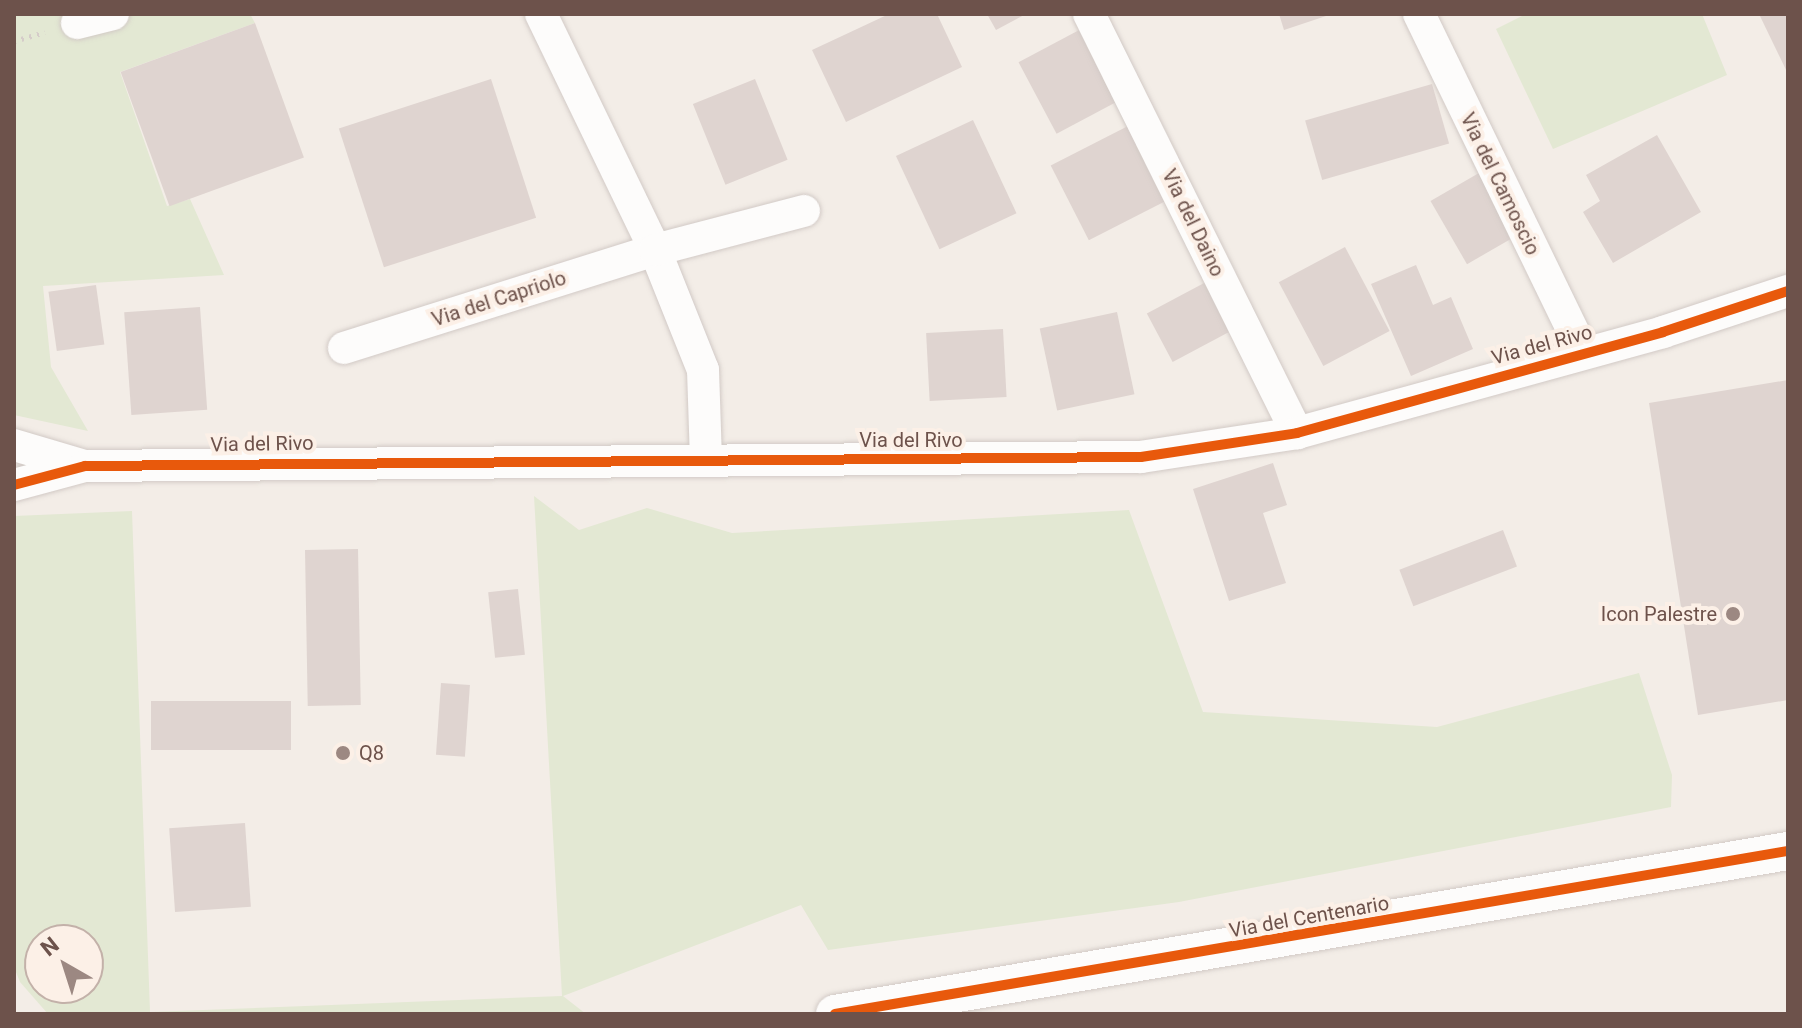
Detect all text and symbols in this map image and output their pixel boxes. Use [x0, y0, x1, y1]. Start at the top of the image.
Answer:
street label: Via del Camoscio [1455, 109, 1545, 259]
street label: Via del Daino [1157, 165, 1229, 281]
street label: Via del Capriolo [429, 266, 569, 332]
street label: Via del Rivo [1489, 320, 1595, 370]
street label: Via del Rivo [859, 428, 963, 452]
street label: Via del Rivo [210, 431, 314, 457]
place label: Icon Palestre [1601, 602, 1717, 626]
marker: Icon Palestre [1724, 605, 1742, 623]
place label: Q8 [359, 741, 384, 765]
marker: Q8 [334, 744, 352, 762]
street label: Via del Centenario [1227, 891, 1391, 943]
north arrow [24, 924, 104, 1004]
text: N [36, 932, 64, 961]

